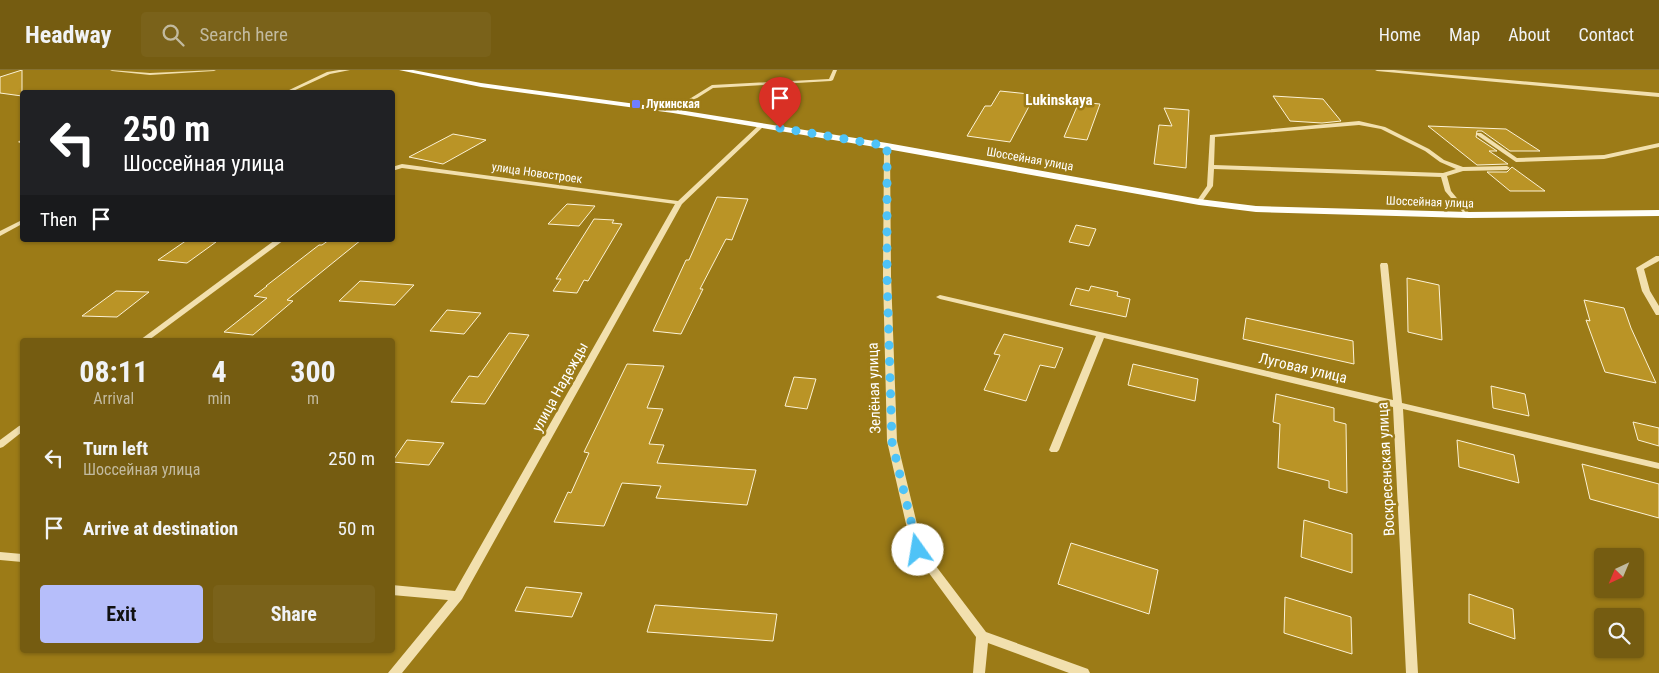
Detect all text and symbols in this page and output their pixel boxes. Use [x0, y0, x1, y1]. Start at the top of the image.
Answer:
search box [141, 12, 491, 57]
text: Headway [25, 21, 111, 49]
icon: search [159, 21, 187, 49]
text: Search here [199, 23, 288, 46]
text: Home [1379, 24, 1421, 45]
text: Map [1449, 24, 1480, 45]
text: About [1508, 24, 1550, 45]
text: Contact [1578, 24, 1634, 45]
pin [759, 77, 801, 128]
icon: arrive [766, 84, 794, 112]
district label: Lukinskaya [1025, 91, 1093, 109]
place label: Лукинская [646, 97, 700, 111]
marker: Лукинская [630, 98, 642, 110]
text: 250 m [123, 109, 210, 150]
icon: left [40, 110, 105, 175]
street label: Шоссейная улица [985, 144, 1075, 174]
text: Шоссейная улица [123, 151, 284, 176]
street label: улица Новостроек [491, 160, 583, 186]
street label: Шоссейная улица [1386, 193, 1474, 211]
icon: arrive [87, 205, 115, 233]
text: Then [40, 208, 77, 231]
street label: улица Надежды [528, 339, 592, 435]
street label: Зелёная улица [863, 342, 885, 434]
street label: Луговая улица [1257, 349, 1349, 387]
text: 08:11 [79, 354, 148, 389]
text: 4 [212, 354, 227, 389]
text: 300 [290, 354, 336, 389]
text: Arrival [93, 389, 134, 408]
text: min [207, 389, 231, 408]
text: m [307, 389, 319, 408]
street label: Воскресенская улица [1374, 402, 1398, 536]
text: Turn left [83, 437, 148, 460]
icon: left [40, 444, 68, 472]
text: 250 m [328, 447, 375, 470]
text: Шоссейная улица [83, 460, 200, 479]
icon: arrive [40, 514, 68, 542]
text: Arrive at destination [83, 517, 238, 540]
text: 50 m [338, 517, 375, 540]
position arrow [891, 523, 943, 575]
north arrow [1594, 548, 1644, 598]
map controls [1594, 548, 1644, 658]
button: Exit [40, 585, 203, 643]
button: Share [213, 585, 375, 643]
button: search [1594, 608, 1644, 658]

